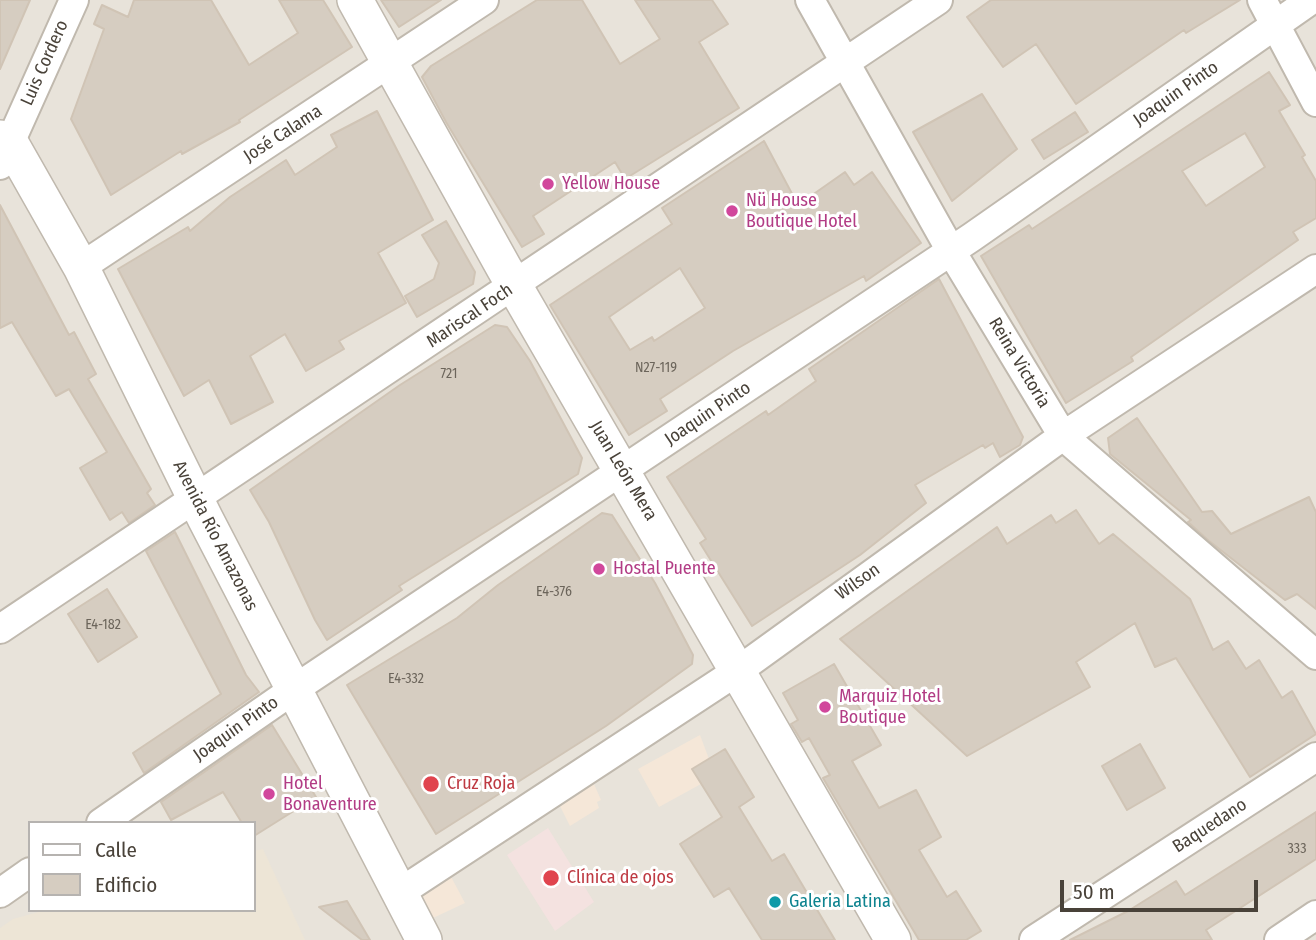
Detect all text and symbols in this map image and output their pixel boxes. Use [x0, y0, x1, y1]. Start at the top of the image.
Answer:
street label: Luis Cordero [17, 17, 73, 109]
street label: Joaquin Pinto [1129, 57, 1223, 131]
street label: José Calama [240, 101, 326, 167]
place label: Yellow House [562, 173, 660, 195]
marker: Yellow House [540, 176, 556, 192]
place label: Nü House Boutique Hotel [746, 190, 857, 232]
marker: Nü House Boutique Hotel [724, 203, 740, 219]
street label: Mariscal Foch [423, 279, 517, 353]
street label: Reina Victoria [984, 314, 1054, 412]
house number: N27-119 [635, 360, 677, 376]
house number: 721 [441, 366, 457, 382]
street label: Joaquin Pinto [661, 377, 755, 451]
street label: Juan León Mera [585, 417, 661, 525]
street label: Avenida Río Amazonas [168, 457, 262, 615]
place label: Hostal Puente [613, 558, 716, 580]
street label: Wilson [832, 559, 884, 605]
marker: Hostal Puente [591, 561, 607, 577]
house number: E4-376 [536, 584, 572, 600]
house number: E4-182 [85, 617, 121, 633]
house number: E4-332 [388, 671, 424, 687]
place label: Marquiz Hotel Boutique [839, 686, 941, 728]
street label: Joaquin Pinto [189, 692, 283, 766]
marker: Marquiz Hotel Boutique [817, 699, 833, 715]
place label: Hotel Bonaventure [283, 773, 377, 816]
place label: Cruz Roja [447, 773, 515, 795]
marker: Cruz Roja [421, 774, 441, 794]
marker: Hotel Bonaventure [261, 786, 277, 802]
street label: Baquedano [1169, 794, 1251, 858]
legend [28, 821, 256, 912]
text: Calle [95, 837, 137, 863]
house number: 333 [1288, 841, 1306, 857]
scale bar [1064, 866, 1262, 910]
place label: Clínica de ojos [567, 867, 674, 889]
marker: Clínica de ojos [541, 868, 561, 888]
text: Edificio [95, 872, 157, 898]
text: 50 m [1073, 879, 1115, 905]
place label: Galeria Latina [789, 891, 891, 913]
marker: Galeria Latina [767, 894, 783, 910]

